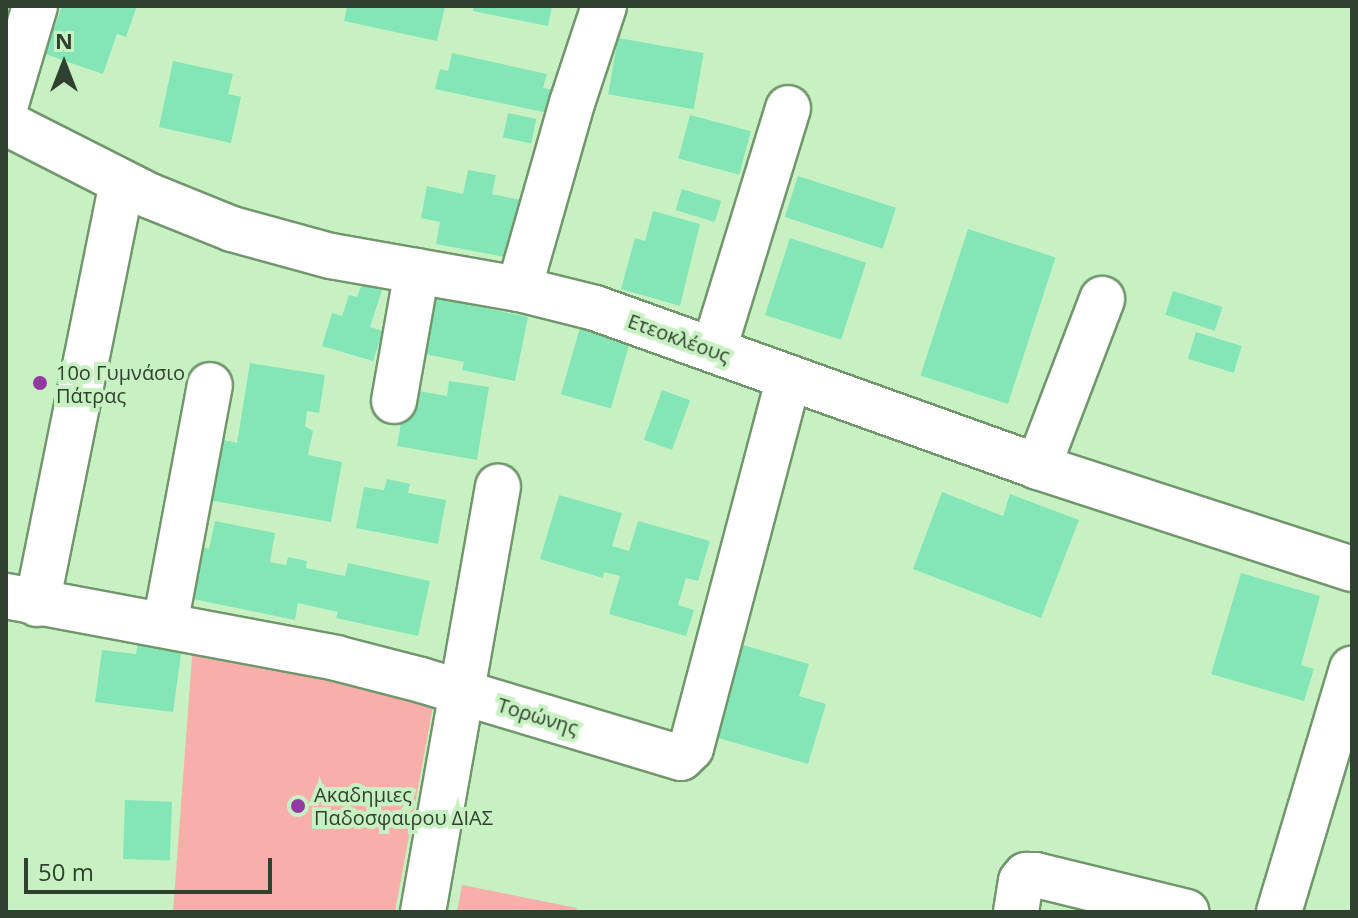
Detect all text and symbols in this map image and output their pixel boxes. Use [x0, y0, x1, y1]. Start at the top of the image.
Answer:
north arrow [24, 24, 104, 104]
text: N [55, 25, 73, 55]
street label: Ετεοκλέους [625, 308, 733, 368]
place label: 10ο Γυμνάσιο Πάτρας [56, 360, 185, 407]
marker: 10ο Γυμνάσιο Πάτρας [31, 374, 49, 392]
street label: Τορώνης [495, 692, 581, 740]
place label: Ακαδημιες Παδοσφαιρου ΔΙΑΣ [314, 782, 493, 829]
marker: Ακαδημιες Παδοσφαιρου ΔΙΑΣ [289, 797, 307, 815]
scale bar [28, 842, 276, 892]
text: 50 m [38, 855, 94, 888]

